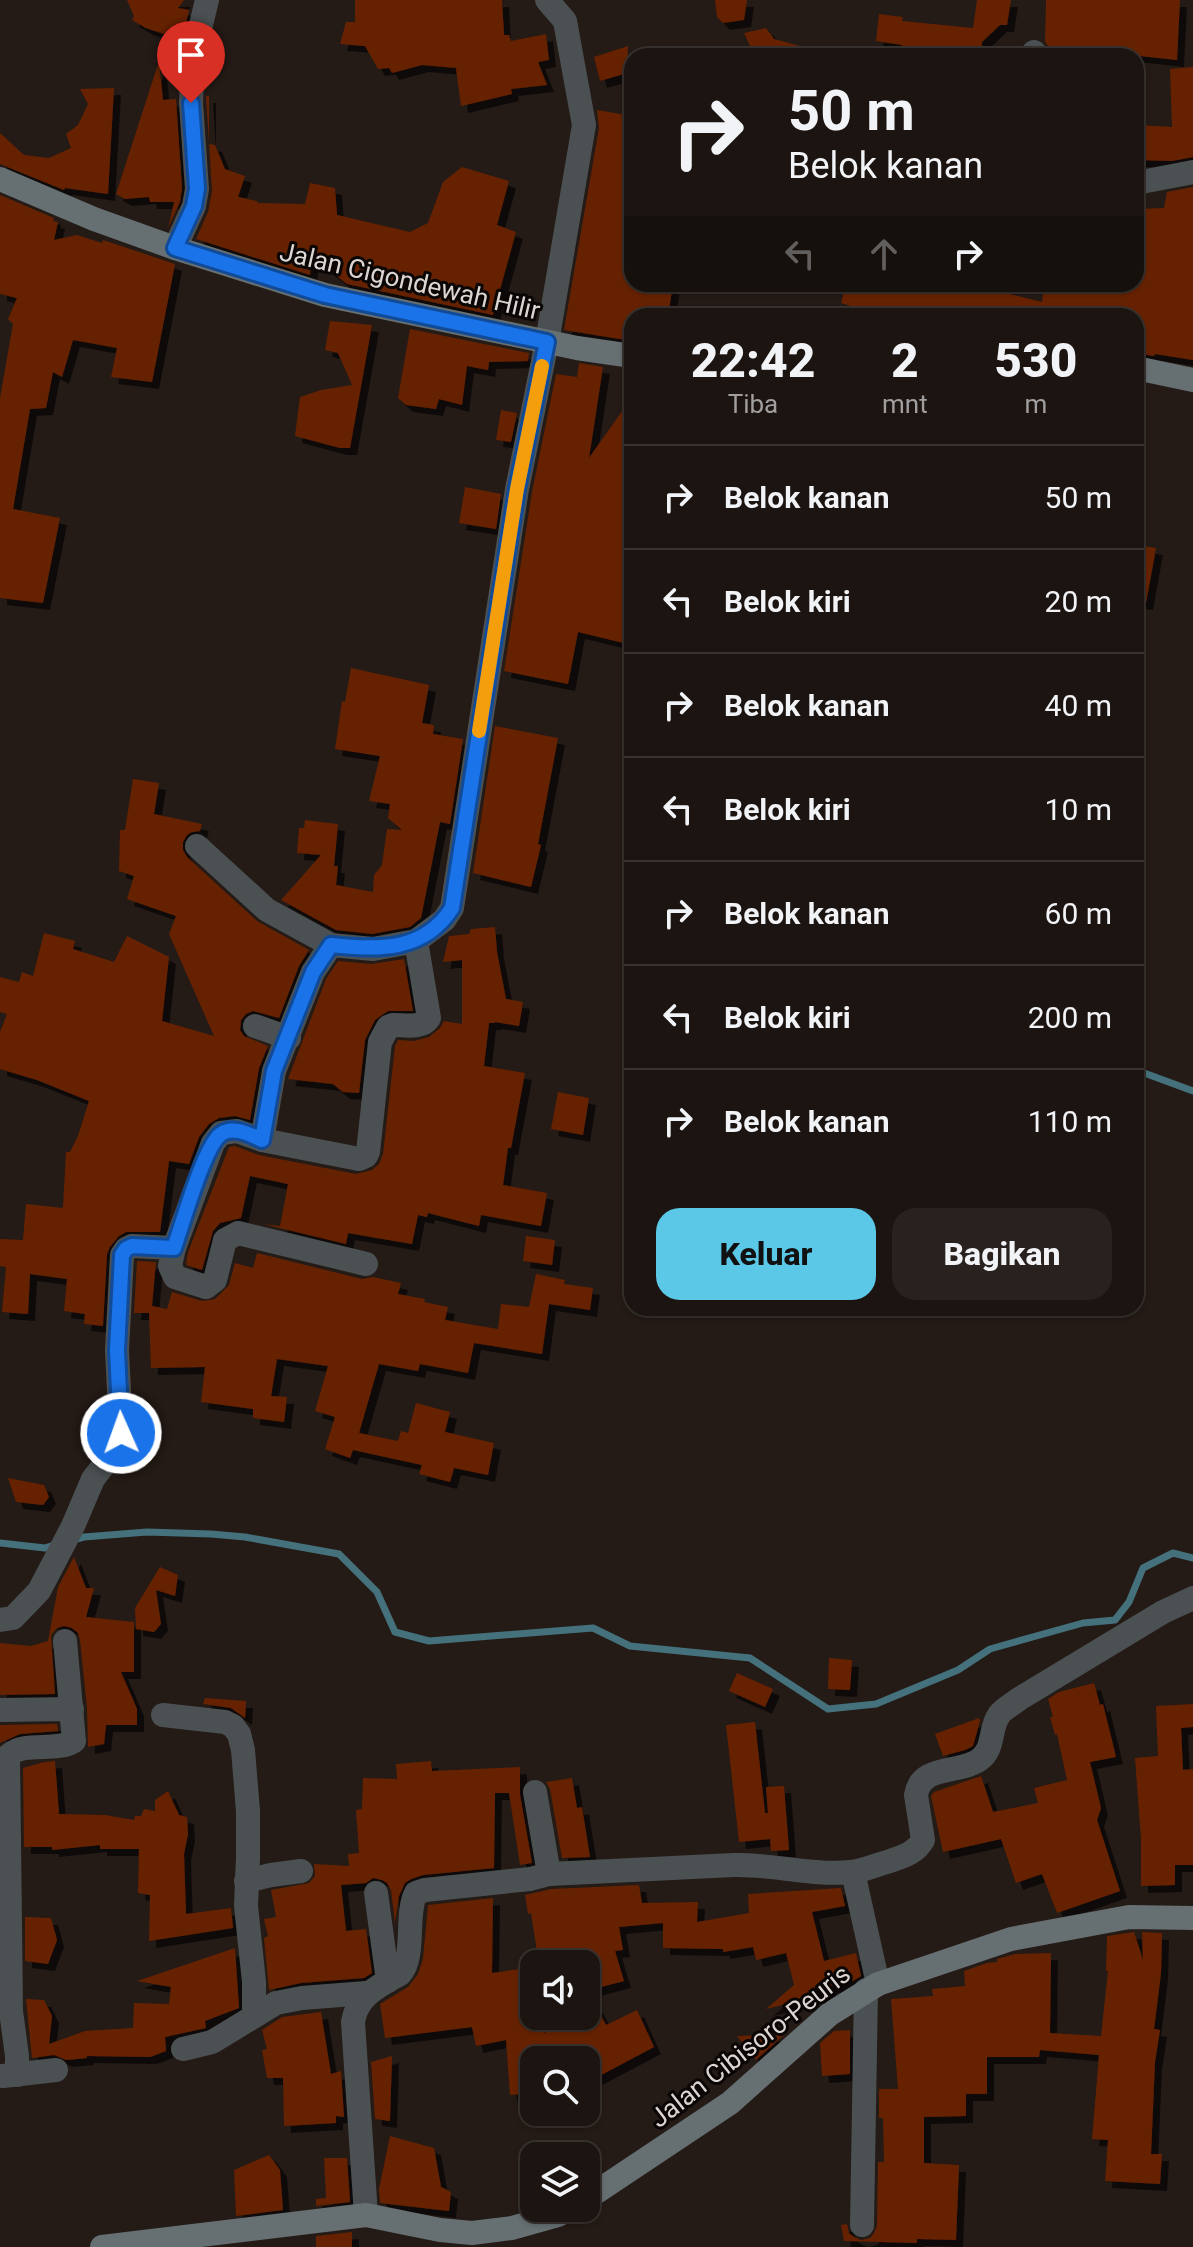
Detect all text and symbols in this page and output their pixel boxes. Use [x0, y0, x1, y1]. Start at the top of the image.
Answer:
pin [157, 21, 225, 103]
icon: arrive [169, 33, 213, 77]
text: 50 m [788, 78, 915, 144]
icon: right [656, 80, 760, 184]
text: Belok kanan [788, 145, 983, 187]
icon: left [778, 232, 822, 276]
icon: ahead [862, 232, 906, 276]
icon: right [946, 232, 990, 276]
street label: Jalan Cigondewah Hilir [277, 236, 543, 326]
text: 22:42 [691, 332, 815, 389]
text: 2 [891, 332, 919, 389]
text: 530 [994, 332, 1077, 389]
text: Tiba [728, 389, 778, 419]
text: mnt [882, 389, 928, 419]
text: m [1024, 389, 1047, 419]
icon: right [656, 475, 700, 519]
text: Belok kanan [724, 480, 889, 515]
text: 50 m [1045, 480, 1112, 515]
icon: left [656, 579, 700, 623]
text: Belok kiri [724, 584, 851, 619]
text: 20 m [1045, 584, 1112, 619]
icon: right [656, 683, 700, 727]
text: Belok kanan [724, 688, 889, 723]
text: 40 m [1045, 688, 1112, 723]
icon: left [656, 787, 700, 831]
text: Belok kiri [724, 792, 851, 827]
text: 10 m [1045, 792, 1112, 827]
icon: right [656, 891, 700, 935]
text: Belok kanan [724, 896, 889, 931]
text: 60 m [1045, 896, 1112, 931]
icon: left [656, 995, 700, 1039]
text: Belok kiri [724, 1000, 851, 1035]
text: 200 m [1028, 1000, 1112, 1035]
icon: right [656, 1099, 700, 1143]
text: Belok kanan [724, 1104, 889, 1139]
text: 110 m [1028, 1104, 1112, 1139]
button: Keluar [656, 1208, 876, 1300]
button: Bagikan [892, 1208, 1112, 1300]
position arrow [79, 1391, 163, 1475]
map controls [520, 1950, 600, 2222]
button: sound [520, 1950, 600, 2030]
street label: Jalan Cibisoro-Peuris [644, 1959, 856, 2133]
button: search [520, 2046, 600, 2126]
button: layers [520, 2142, 600, 2222]

